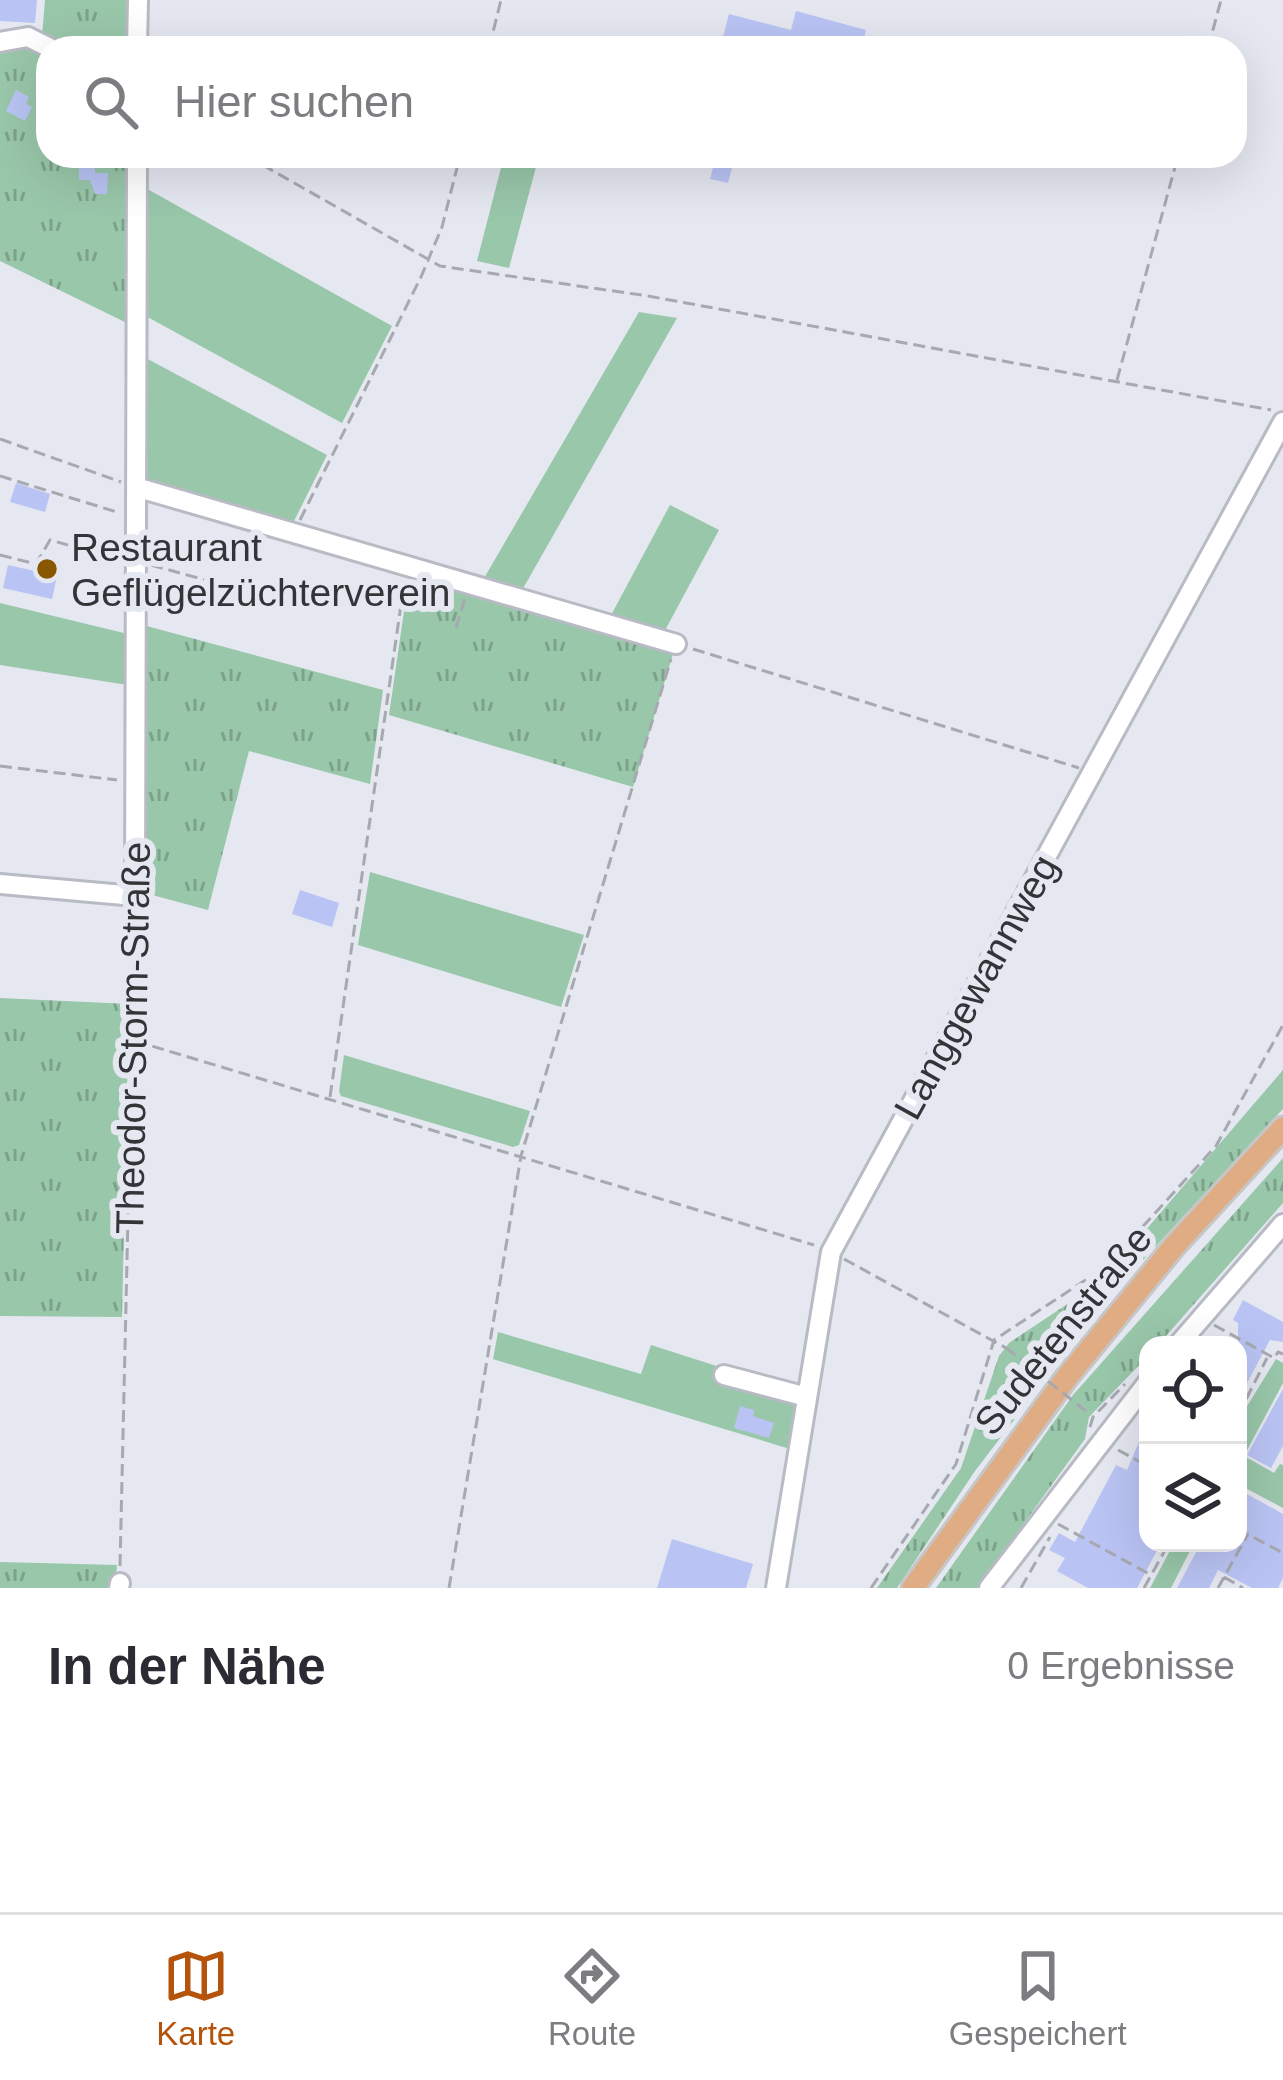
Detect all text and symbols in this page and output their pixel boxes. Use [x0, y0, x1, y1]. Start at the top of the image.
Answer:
search box [36, 36, 1247, 168]
icon: search [78, 69, 144, 135]
text: Hier suchen [174, 76, 414, 127]
place label: Restaurant Geflügelzüchterverein [71, 526, 450, 614]
marker: Restaurant Geflügelzüchterverein [34, 556, 60, 582]
street label: Theodor-Storm-Straße [108, 842, 158, 1234]
street label: Langgewannweg [886, 848, 1066, 1126]
street label: Sudetenstraße [966, 1217, 1160, 1443]
map controls [1139, 1336, 1247, 1552]
button: locate [1139, 1336, 1247, 1444]
button: layers [1139, 1444, 1247, 1552]
text: In der Nähe [48, 1638, 326, 1695]
text: 0 Ergebnisse [1007, 1644, 1235, 1687]
tab: Karte [156, 1943, 235, 2053]
tab: Route [548, 1943, 636, 2053]
tab: Gespeichert [949, 1943, 1127, 2053]

